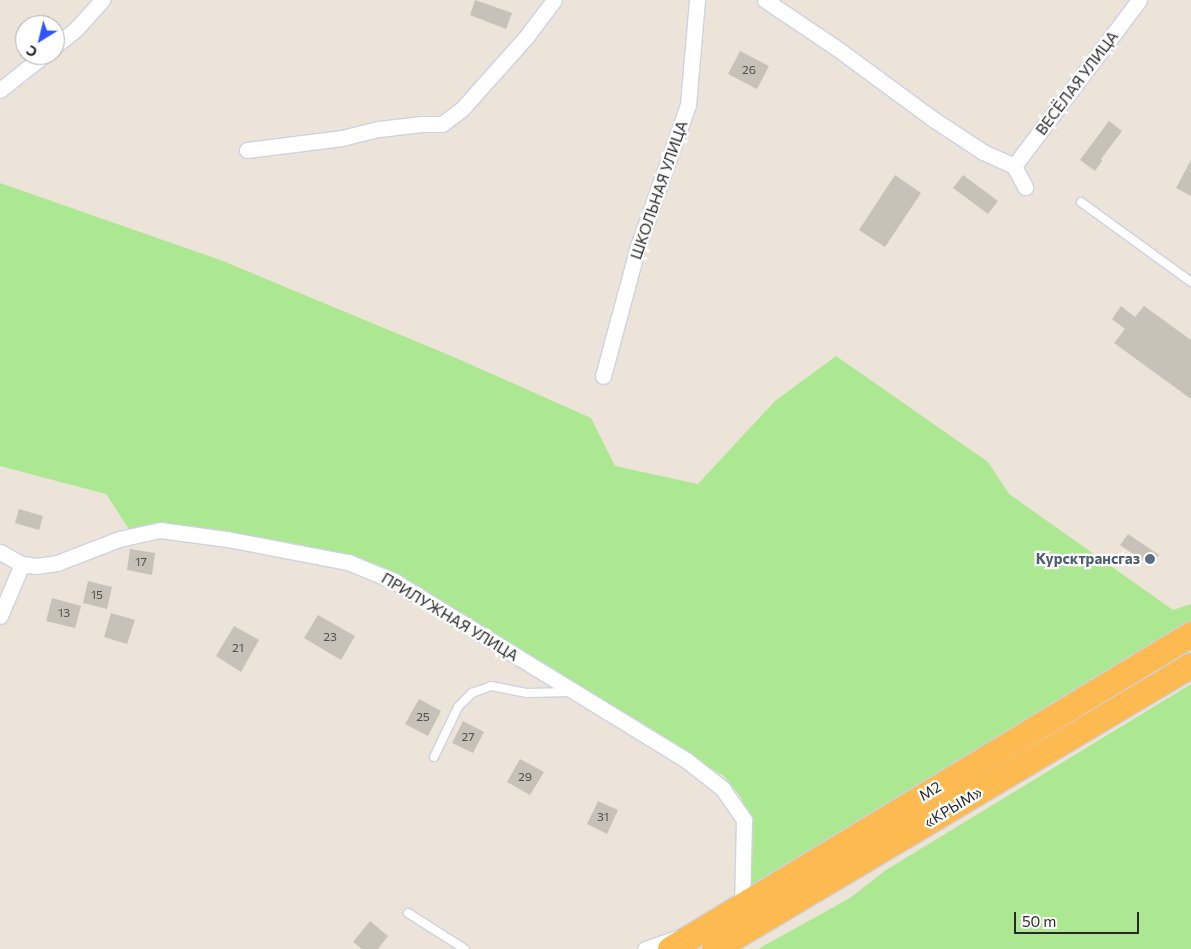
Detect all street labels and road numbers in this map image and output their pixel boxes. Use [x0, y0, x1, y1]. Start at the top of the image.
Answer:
street label: ВЕСЁЛАЯ УЛИЦА [1032, 27, 1122, 139]
street label: ШКОЛЬНАЯ УЛИЦА [627, 118, 691, 262]
street label: ПРИЛУЖНАЯ УЛИЦА [378, 569, 522, 665]
street label: М2 [916, 777, 944, 805]
street label: «КРЫМ» [921, 783, 985, 831]

